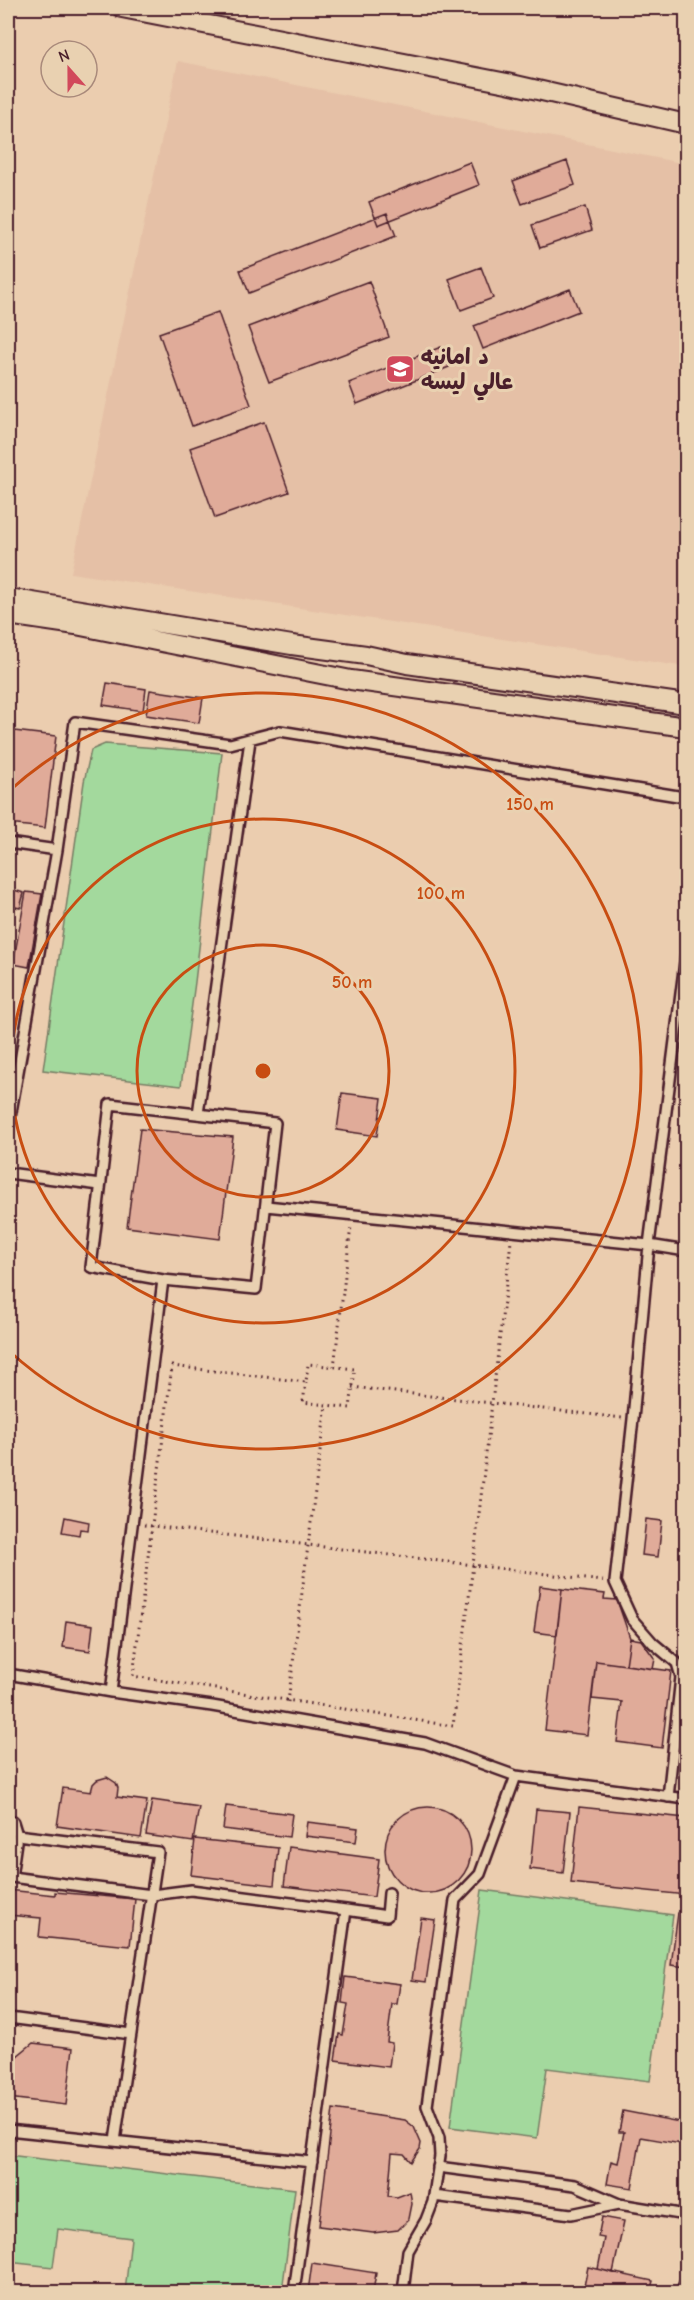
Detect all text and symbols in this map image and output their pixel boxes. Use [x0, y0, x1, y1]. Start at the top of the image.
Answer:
north arrow [39, 39, 99, 99]
text: N [56, 46, 72, 66]
place label: د امانیه عالي لیسه [421, 344, 513, 401]
school or university icon: د امانیه عالي لیسه [384, 353, 416, 385]
text: 150 m [506, 794, 554, 815]
text: 100 m [417, 883, 465, 904]
text: 50 m [332, 972, 372, 993]
centre of rings [253, 1061, 273, 1081]

